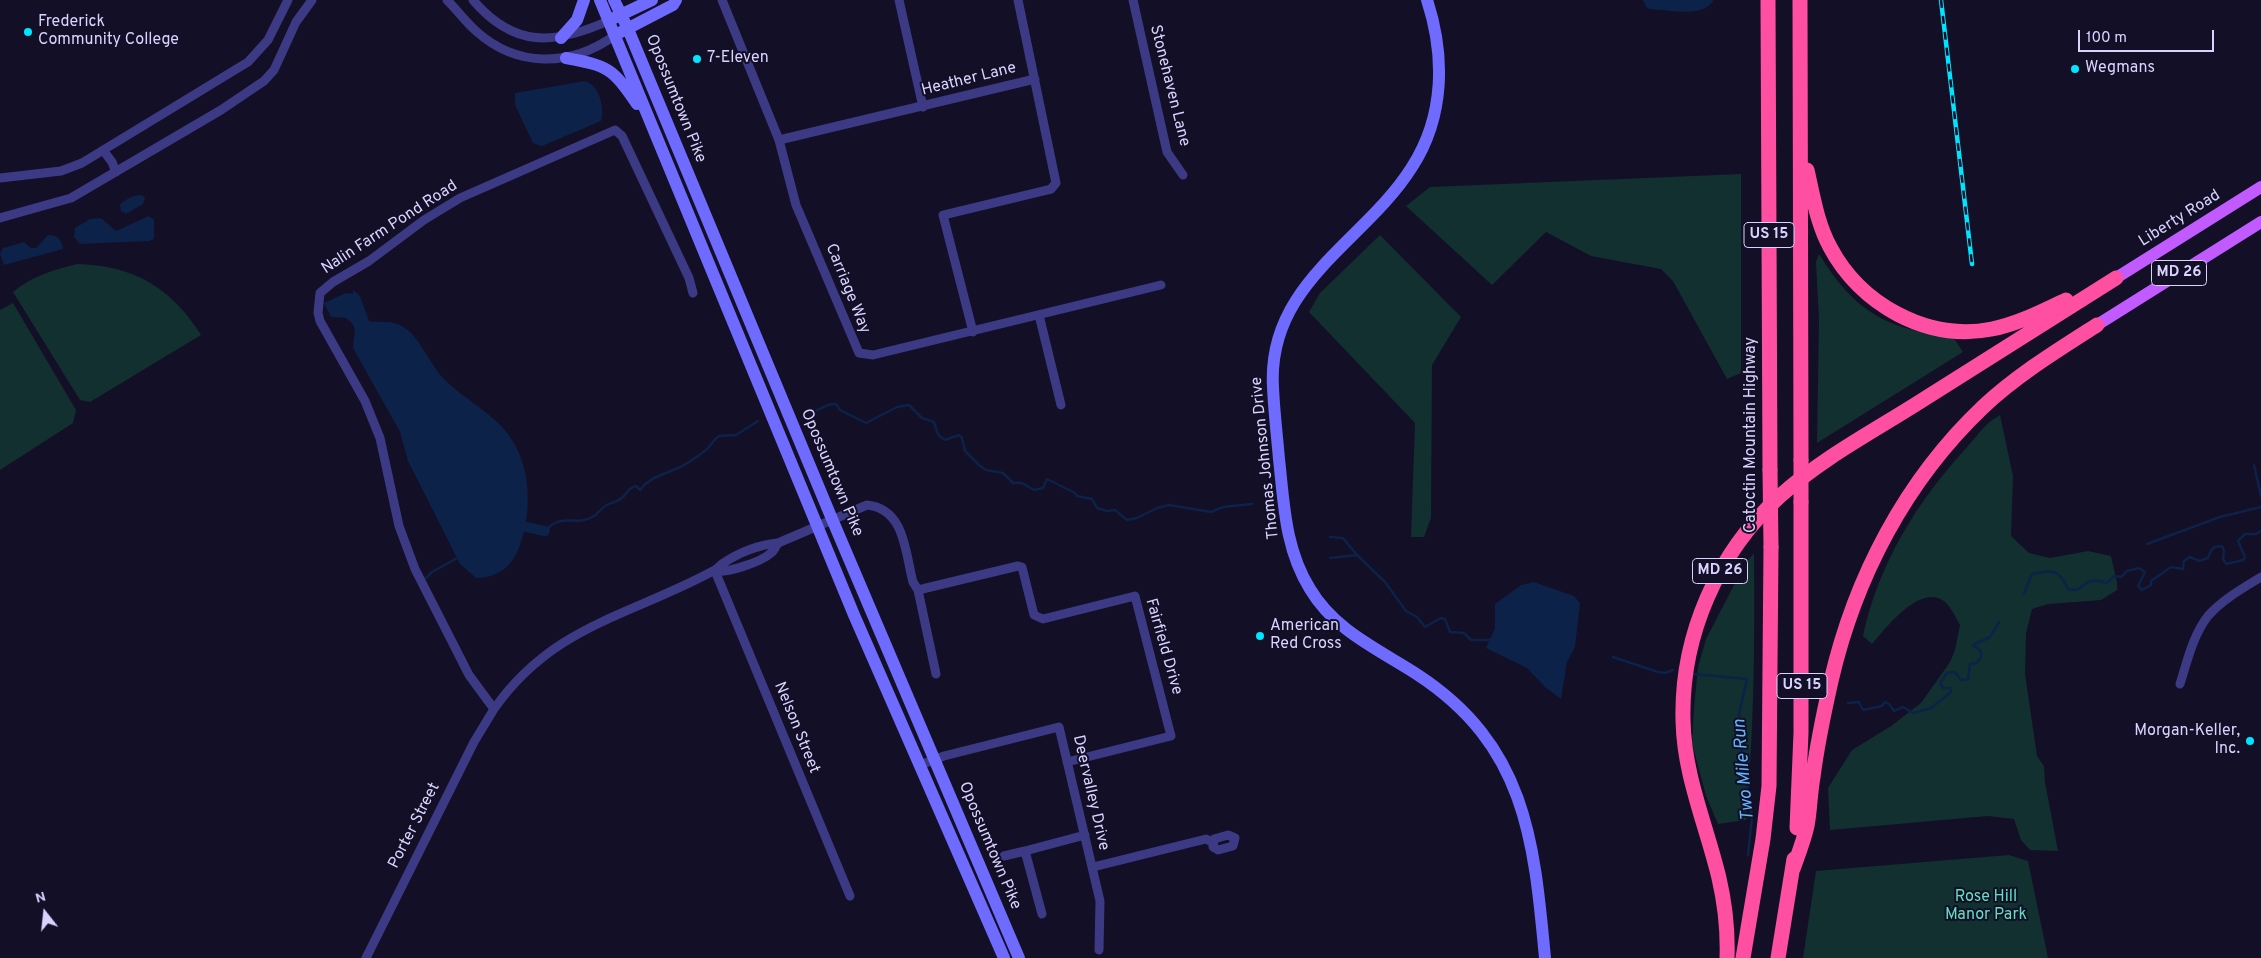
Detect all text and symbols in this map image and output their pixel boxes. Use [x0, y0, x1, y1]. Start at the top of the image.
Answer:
place label: Frederick Community College [38, 13, 179, 51]
scale bar [2081, 20, 2217, 52]
street label: Stonehaven Lane [1145, 23, 1193, 149]
marker: Frederick Community College [22, 26, 34, 38]
text: 100 m [2086, 29, 2127, 48]
street label: Opossumtown Pike [640, 32, 710, 166]
place label: 7-Eleven [707, 49, 769, 69]
marker: 7-Eleven [691, 53, 703, 65]
street label: Heather Lane [920, 59, 1018, 101]
place label: Wegmans [2085, 59, 2155, 79]
marker: Wegmans [2069, 63, 2081, 75]
street label: Nalin Farm Pond Road [318, 177, 462, 279]
street label: Liberty Road [2136, 186, 2224, 252]
road number: US 15 [1744, 222, 1794, 248]
street label: Carriage Way [820, 241, 874, 337]
road number: MD 26 [2152, 260, 2206, 286]
street label: Catoctin Mountain Highway [1742, 337, 1762, 533]
street label: Thomas Johnson Drive [1248, 376, 1284, 540]
street label: Opossumtown Pike [795, 406, 867, 540]
road number: MD 26 [1692, 558, 1748, 584]
street label: Fairfield Drive [1140, 597, 1186, 697]
place label: American Red Cross [1270, 617, 1342, 655]
marker: American Red Cross [1254, 630, 1266, 642]
road number: US 15 [1777, 674, 1827, 698]
street label: Nelson Street [769, 679, 823, 777]
water label: Two Mile Run [1730, 718, 1760, 822]
place label: Morgan-Keller, Inc. [2134, 722, 2240, 760]
street label: Deervalley Drive [1067, 733, 1113, 853]
marker: Morgan-Keller, Inc. [2244, 735, 2256, 747]
street label: Opossumtown Pike [953, 779, 1025, 913]
street label: Porter Street [385, 780, 445, 872]
north arrow [20, 888, 70, 938]
park label: Rose Hill Manor Park [1945, 888, 2027, 926]
text: N [34, 889, 48, 908]

